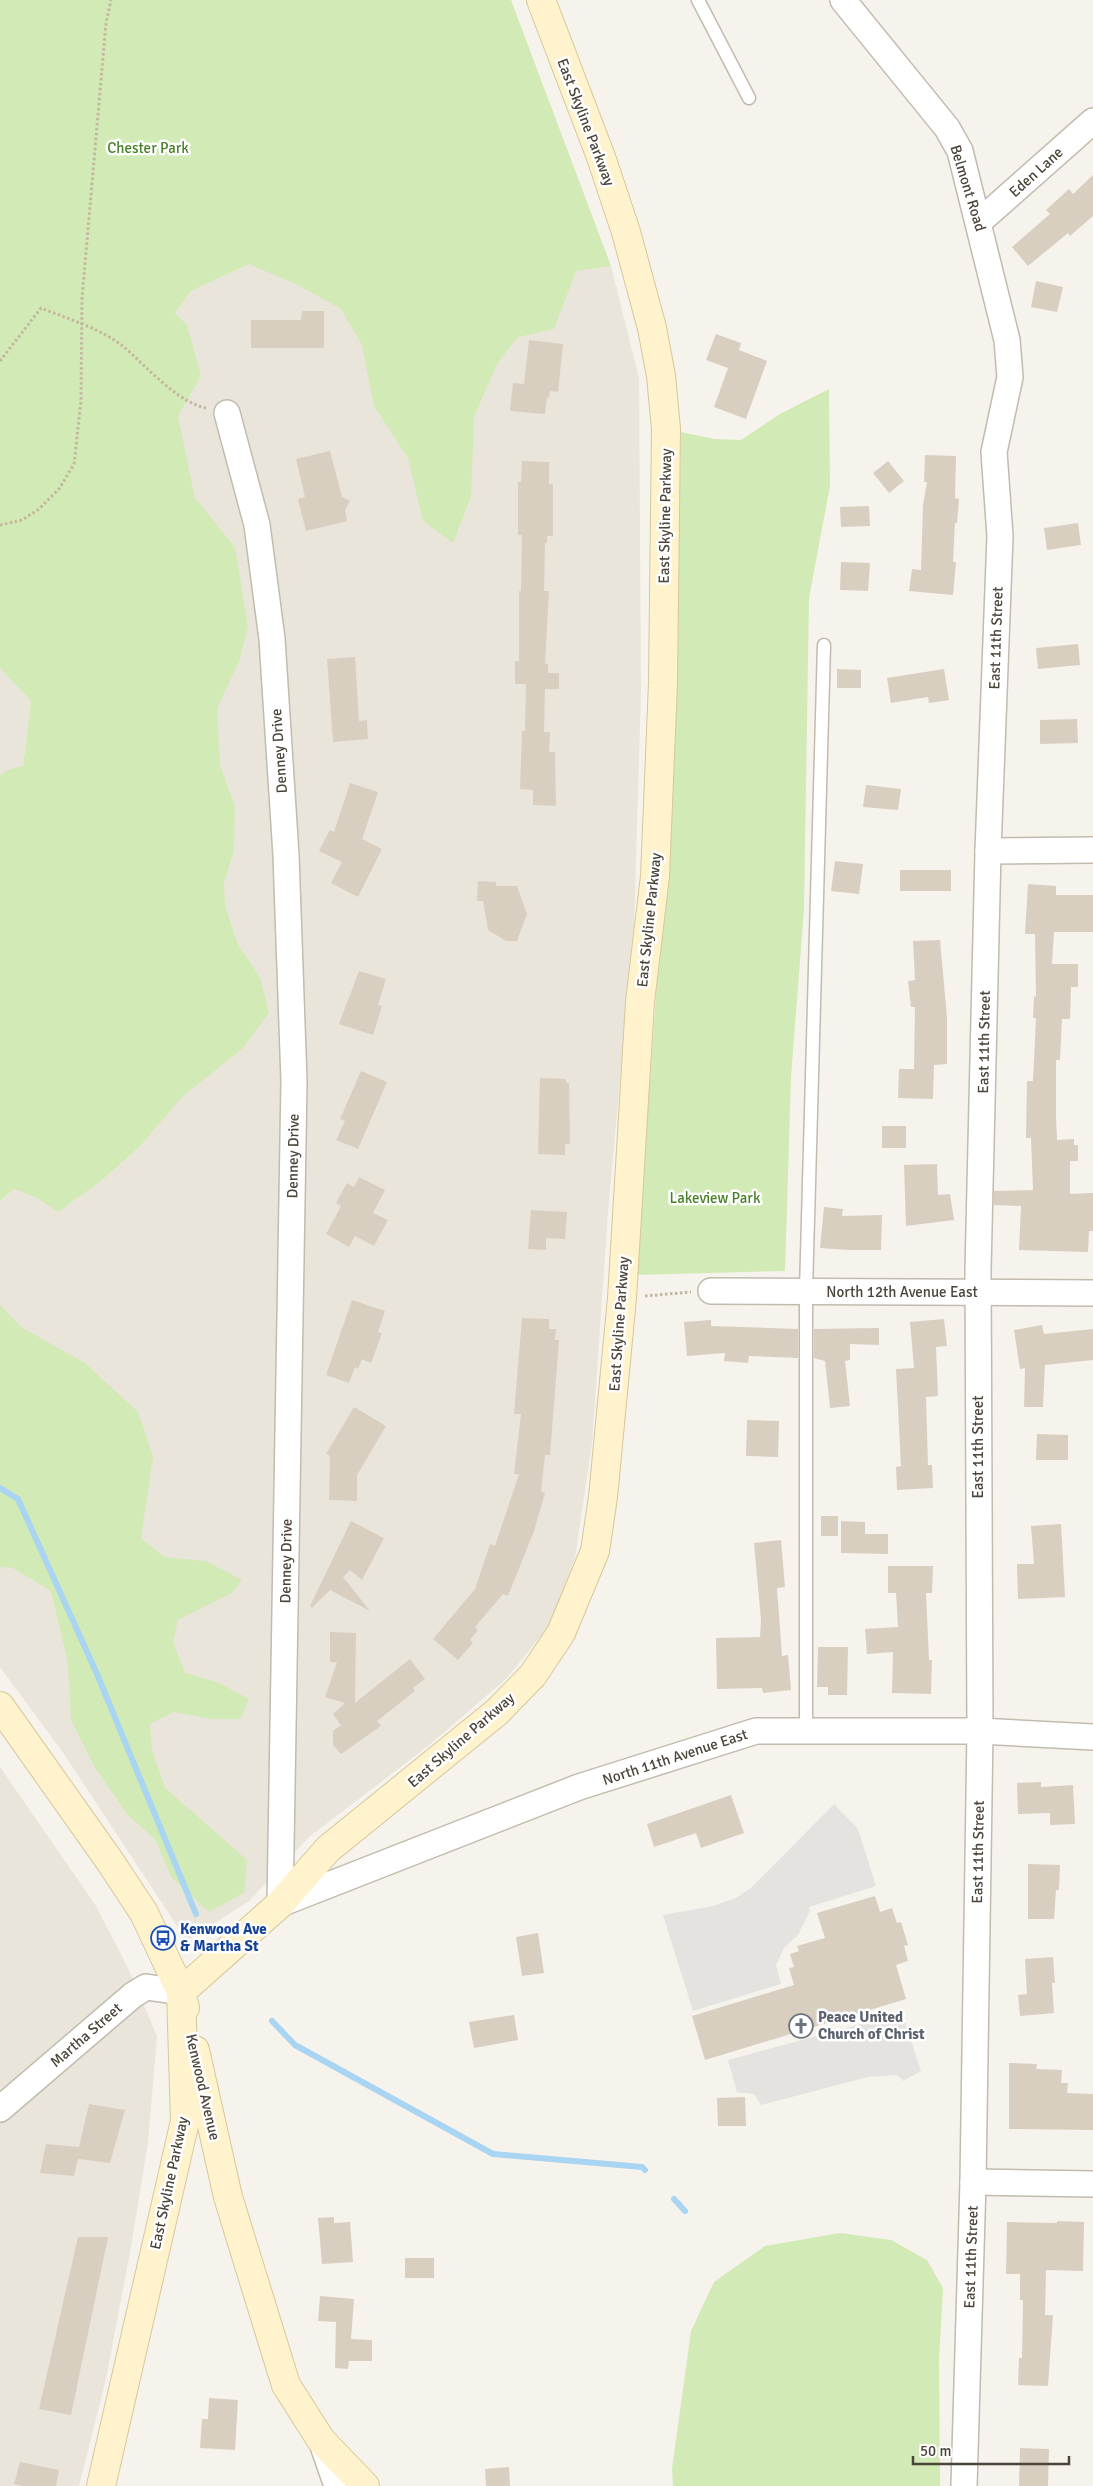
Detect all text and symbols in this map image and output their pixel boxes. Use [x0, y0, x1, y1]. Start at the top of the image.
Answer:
street label: East Skyline Parkway [553, 56, 619, 188]
park label: Chester Park [107, 139, 189, 157]
street label: Belmont Road [946, 143, 990, 234]
street label: Eden Lane [1005, 143, 1067, 201]
street label: East Skyline Parkway [655, 448, 675, 584]
street label: East 11th Street [985, 586, 1007, 690]
street label: Denney Drive [267, 708, 291, 794]
street label: East Skyline Parkway [633, 852, 665, 988]
street label: East 11th Street [974, 990, 994, 1094]
street label: Denney Drive [283, 1113, 303, 1199]
park label: Lakeview Park [670, 1189, 761, 1207]
street label: East Skyline Parkway [605, 1256, 633, 1392]
street label: North 12th Avenue East [826, 1283, 978, 1301]
street label: East 11th Street [969, 1395, 987, 1499]
street label: Denney Drive [276, 1518, 296, 1604]
street label: East Skyline Parkway [404, 1689, 518, 1791]
street label: North 11th Avenue East [600, 1725, 750, 1789]
street label: East 11th Street [968, 1800, 988, 1904]
place label: Kenwood Ave & Martha St [180, 1920, 267, 1955]
bus stop icon: Kenwood Ave & Martha St [150, 1925, 176, 1951]
street label: Martha Street [47, 1999, 125, 2071]
place label: Peace United Church of Christ [818, 2008, 925, 2043]
church icon: Peace United Church of Christ [788, 2013, 814, 2039]
street label: Kenwood Avenue [182, 2032, 224, 2142]
street label: East Skyline Parkway [146, 2115, 192, 2251]
street label: East 11th Street [960, 2205, 982, 2309]
scale bar [913, 2434, 1069, 2466]
text: 50 m [920, 2442, 951, 2460]

